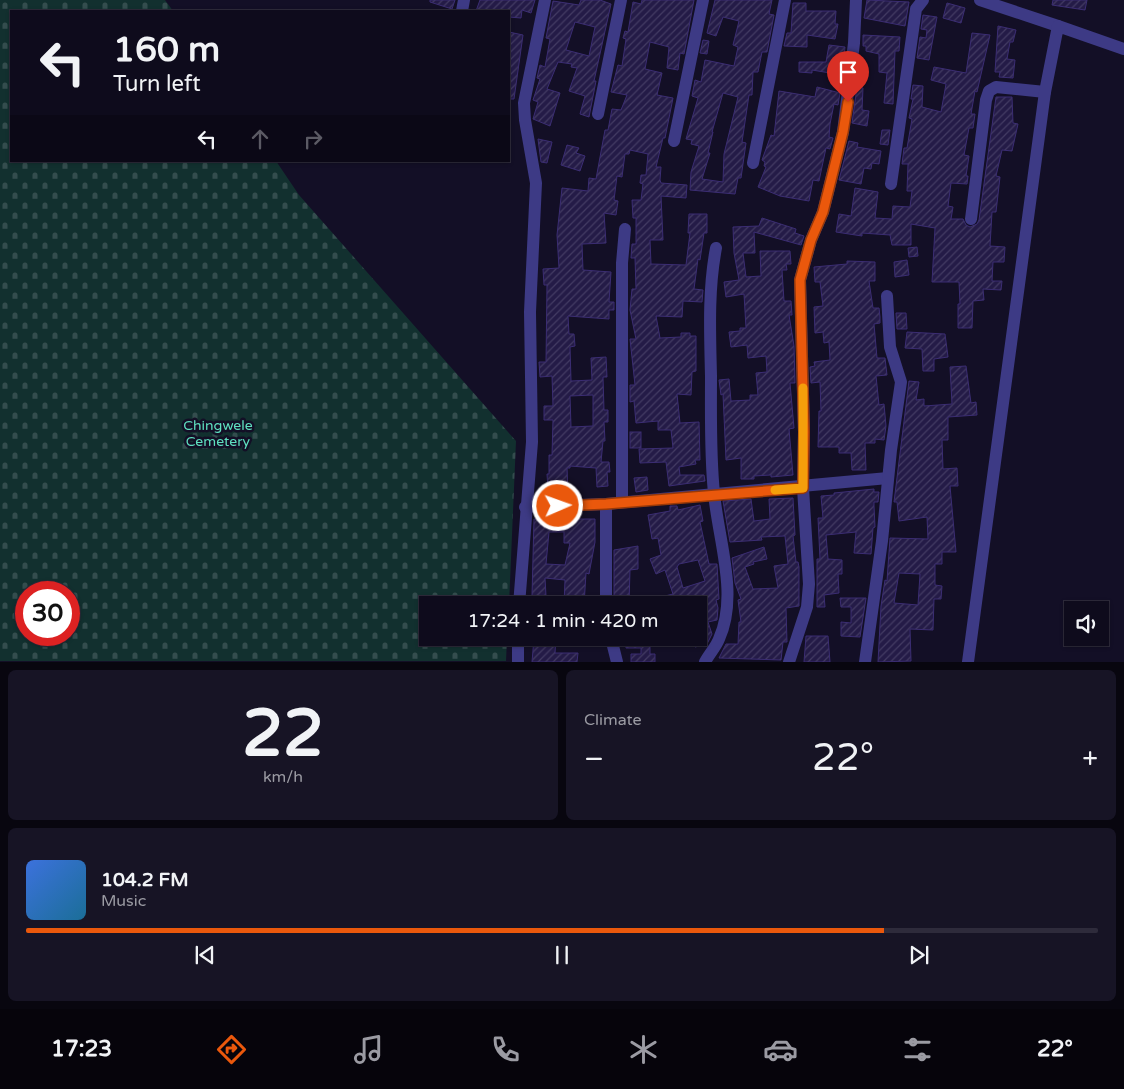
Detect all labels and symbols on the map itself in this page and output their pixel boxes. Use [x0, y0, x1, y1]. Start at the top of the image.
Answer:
pin [827, 51, 869, 102]
park label: Chingwele Cemetery [183, 417, 253, 450]
position arrow [531, 479, 583, 531]
speed limit sign: 30 [15, 581, 80, 646]

